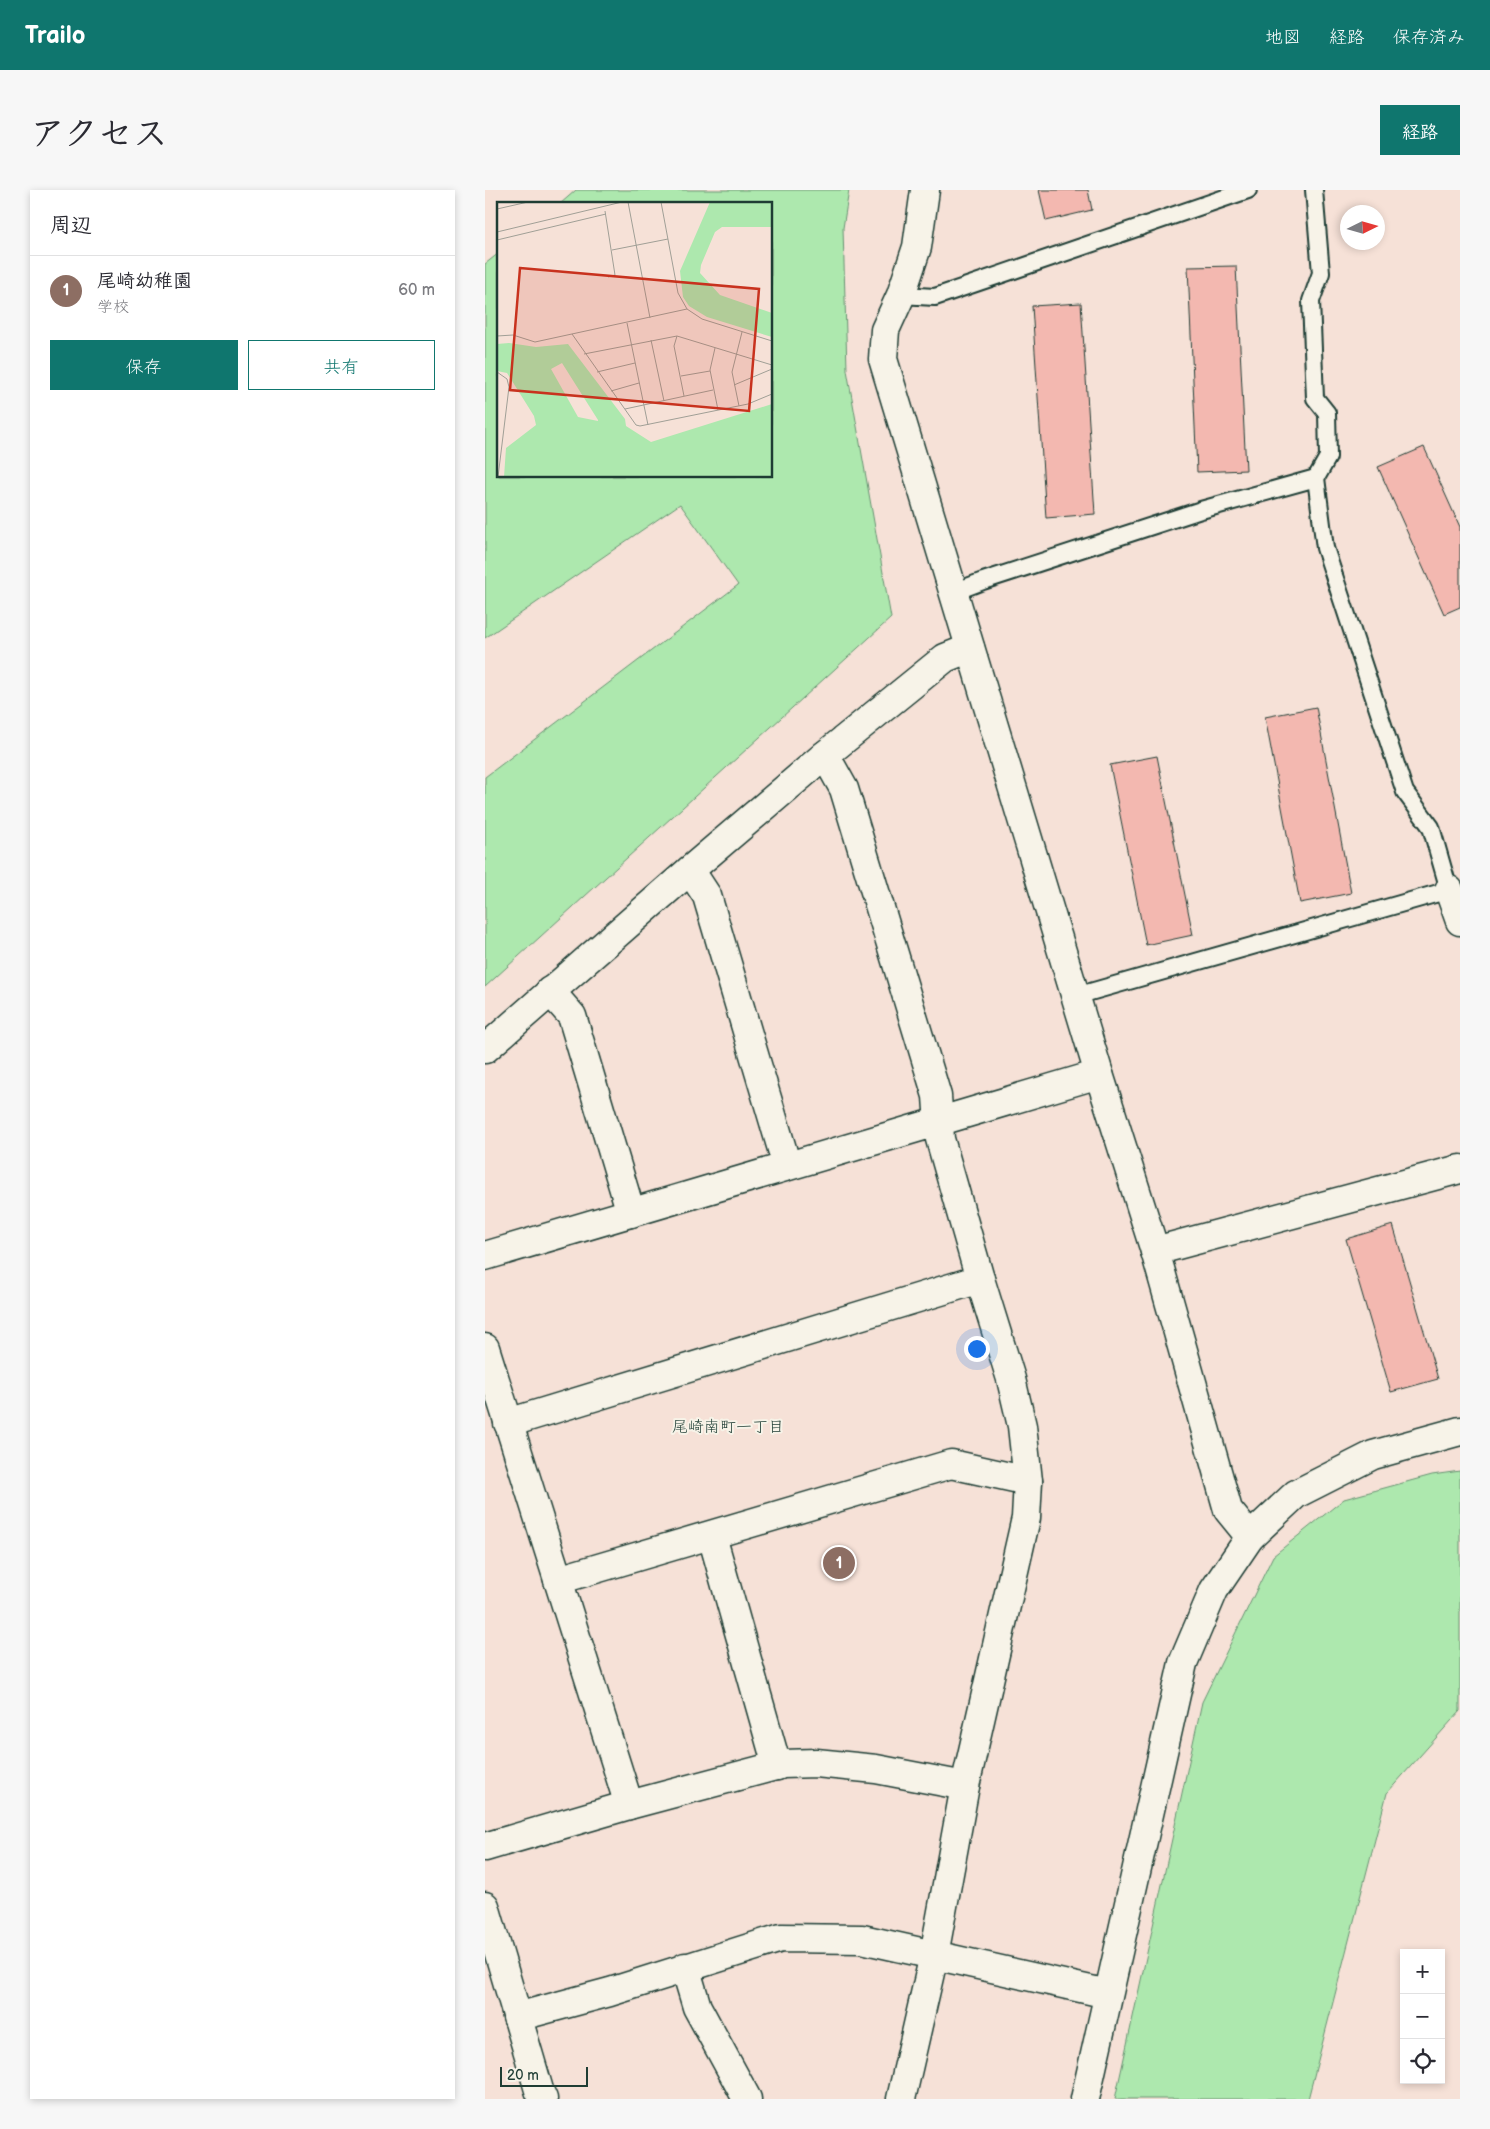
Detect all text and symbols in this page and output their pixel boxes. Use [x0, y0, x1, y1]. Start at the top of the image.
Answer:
text: Trailo [25, 21, 85, 50]
text: 地図 [1265, 27, 1301, 48]
text: 経路 [1329, 27, 1365, 48]
text: 保存済み [1393, 27, 1465, 48]
button: 経路 [1380, 105, 1460, 155]
text: アクセス [30, 113, 168, 156]
inset map [497, 202, 773, 478]
north arrow [1340, 205, 1385, 250]
text: 周辺 [50, 213, 92, 238]
text: 尾崎幼稚園 [97, 270, 192, 293]
text: 1 [63, 281, 69, 300]
text: 60 m [398, 281, 435, 300]
text: 学校 [97, 298, 129, 317]
button: 保存 [50, 340, 238, 390]
button: 共有 [248, 340, 435, 390]
your location [964, 1336, 990, 1362]
district label: 尾崎南町一丁目 [672, 1418, 784, 1437]
pin: 1 [823, 1544, 855, 1582]
map controls [1400, 1949, 1445, 2084]
button: + [1400, 1949, 1445, 1994]
button: − [1400, 1994, 1445, 2039]
button: locate [1400, 2039, 1445, 2084]
scale bar [500, 2064, 587, 2087]
text: 20 m [507, 2067, 539, 2084]

